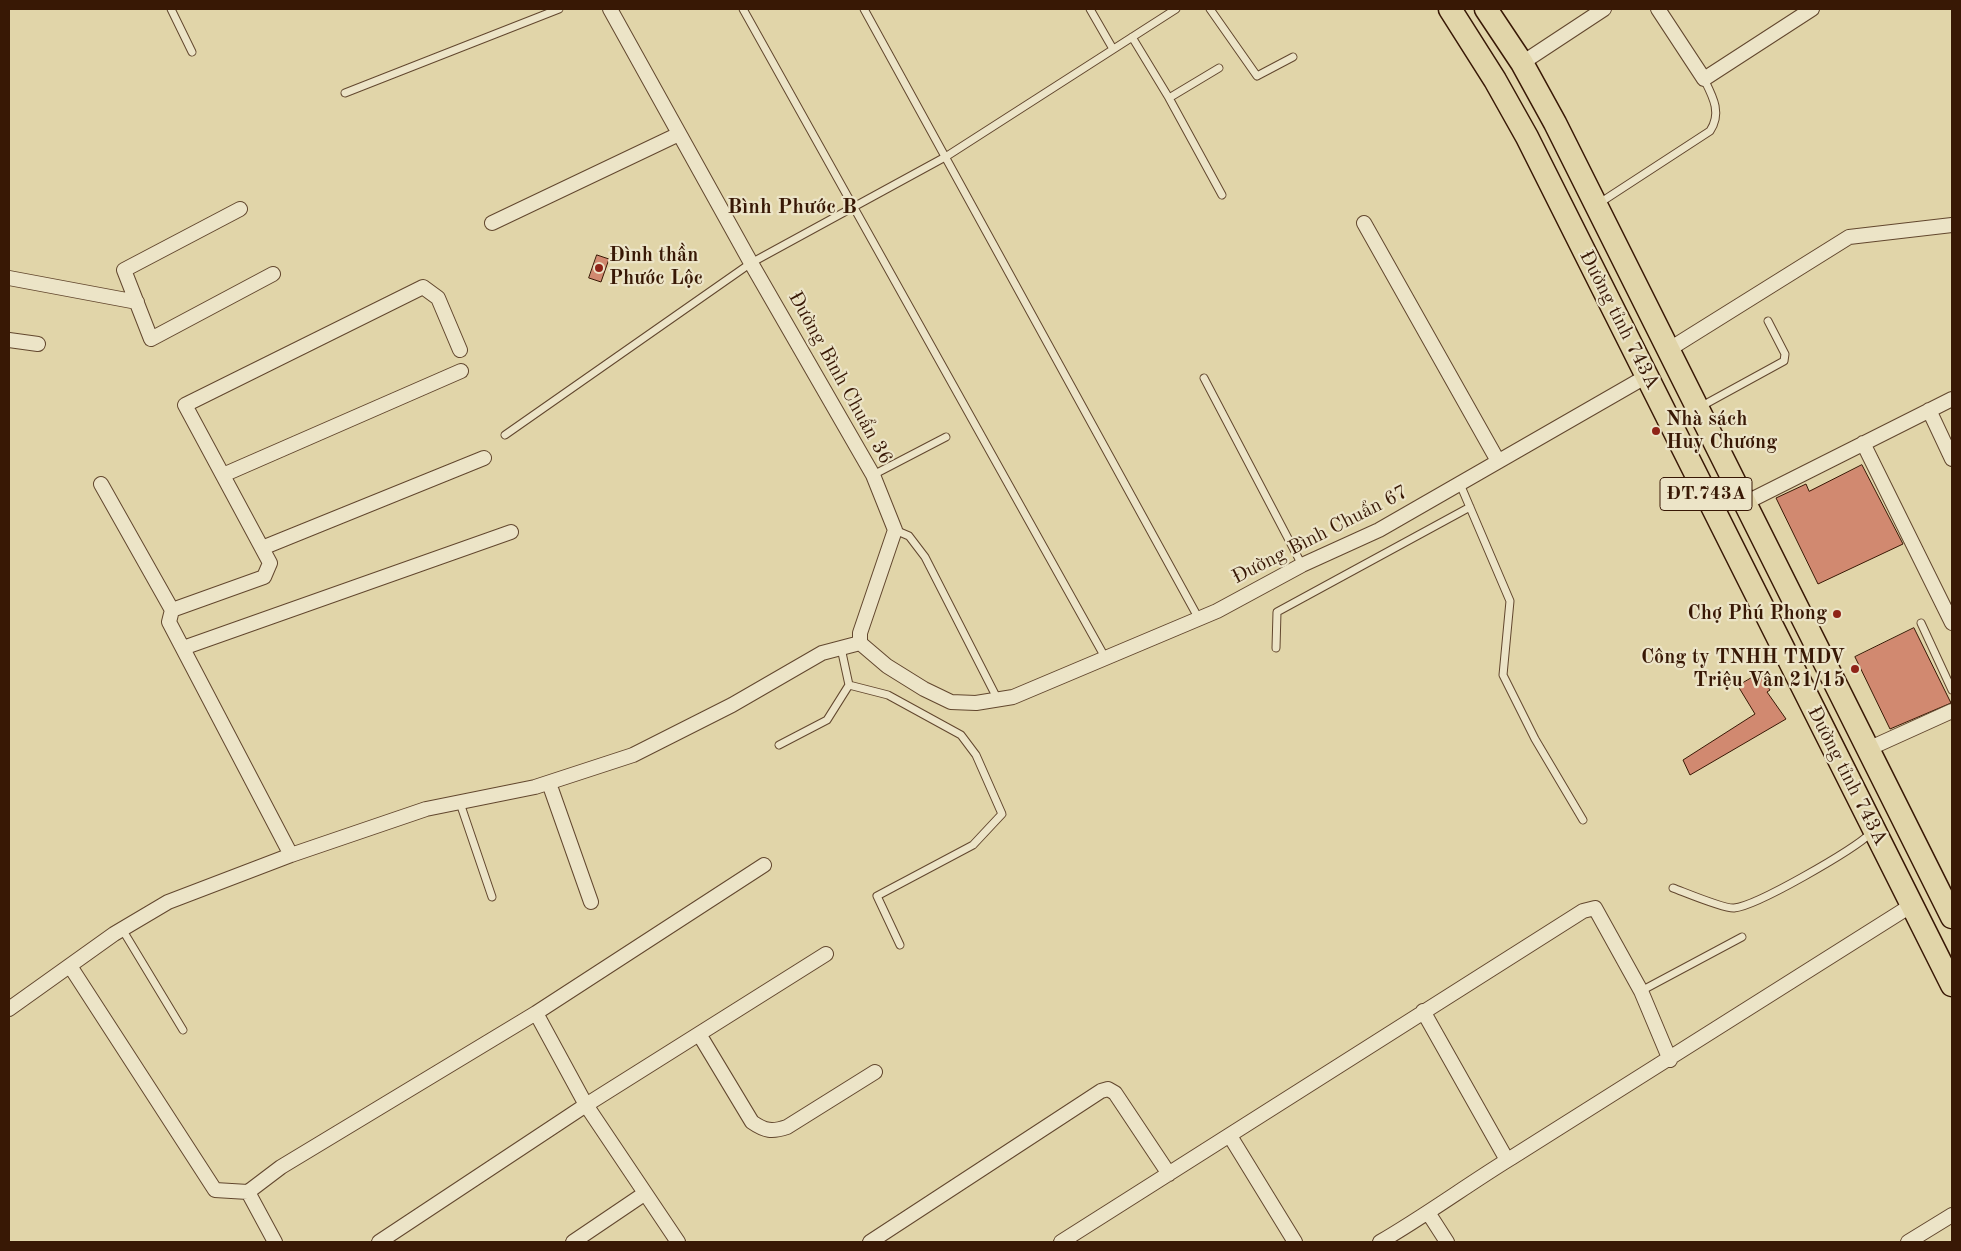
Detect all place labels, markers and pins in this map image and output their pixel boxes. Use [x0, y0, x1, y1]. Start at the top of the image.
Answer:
place label: Đình thần Phước Lộc [609, 244, 703, 291]
marker: Đình thần Phước Lộc [593, 262, 605, 274]
place label: Nhà sách Huy Chương [1666, 408, 1777, 455]
marker: Nhà sách Huy Chương [1650, 425, 1662, 437]
place label: Chợ Phú Phong [1688, 602, 1827, 626]
marker: Chợ Phú Phong [1831, 608, 1843, 620]
place label: Công ty TNHH TMDV Triệu Vân 21/15 [1641, 646, 1845, 693]
marker: Công ty TNHH TMDV Triệu Vân 21/15 [1849, 663, 1861, 675]

